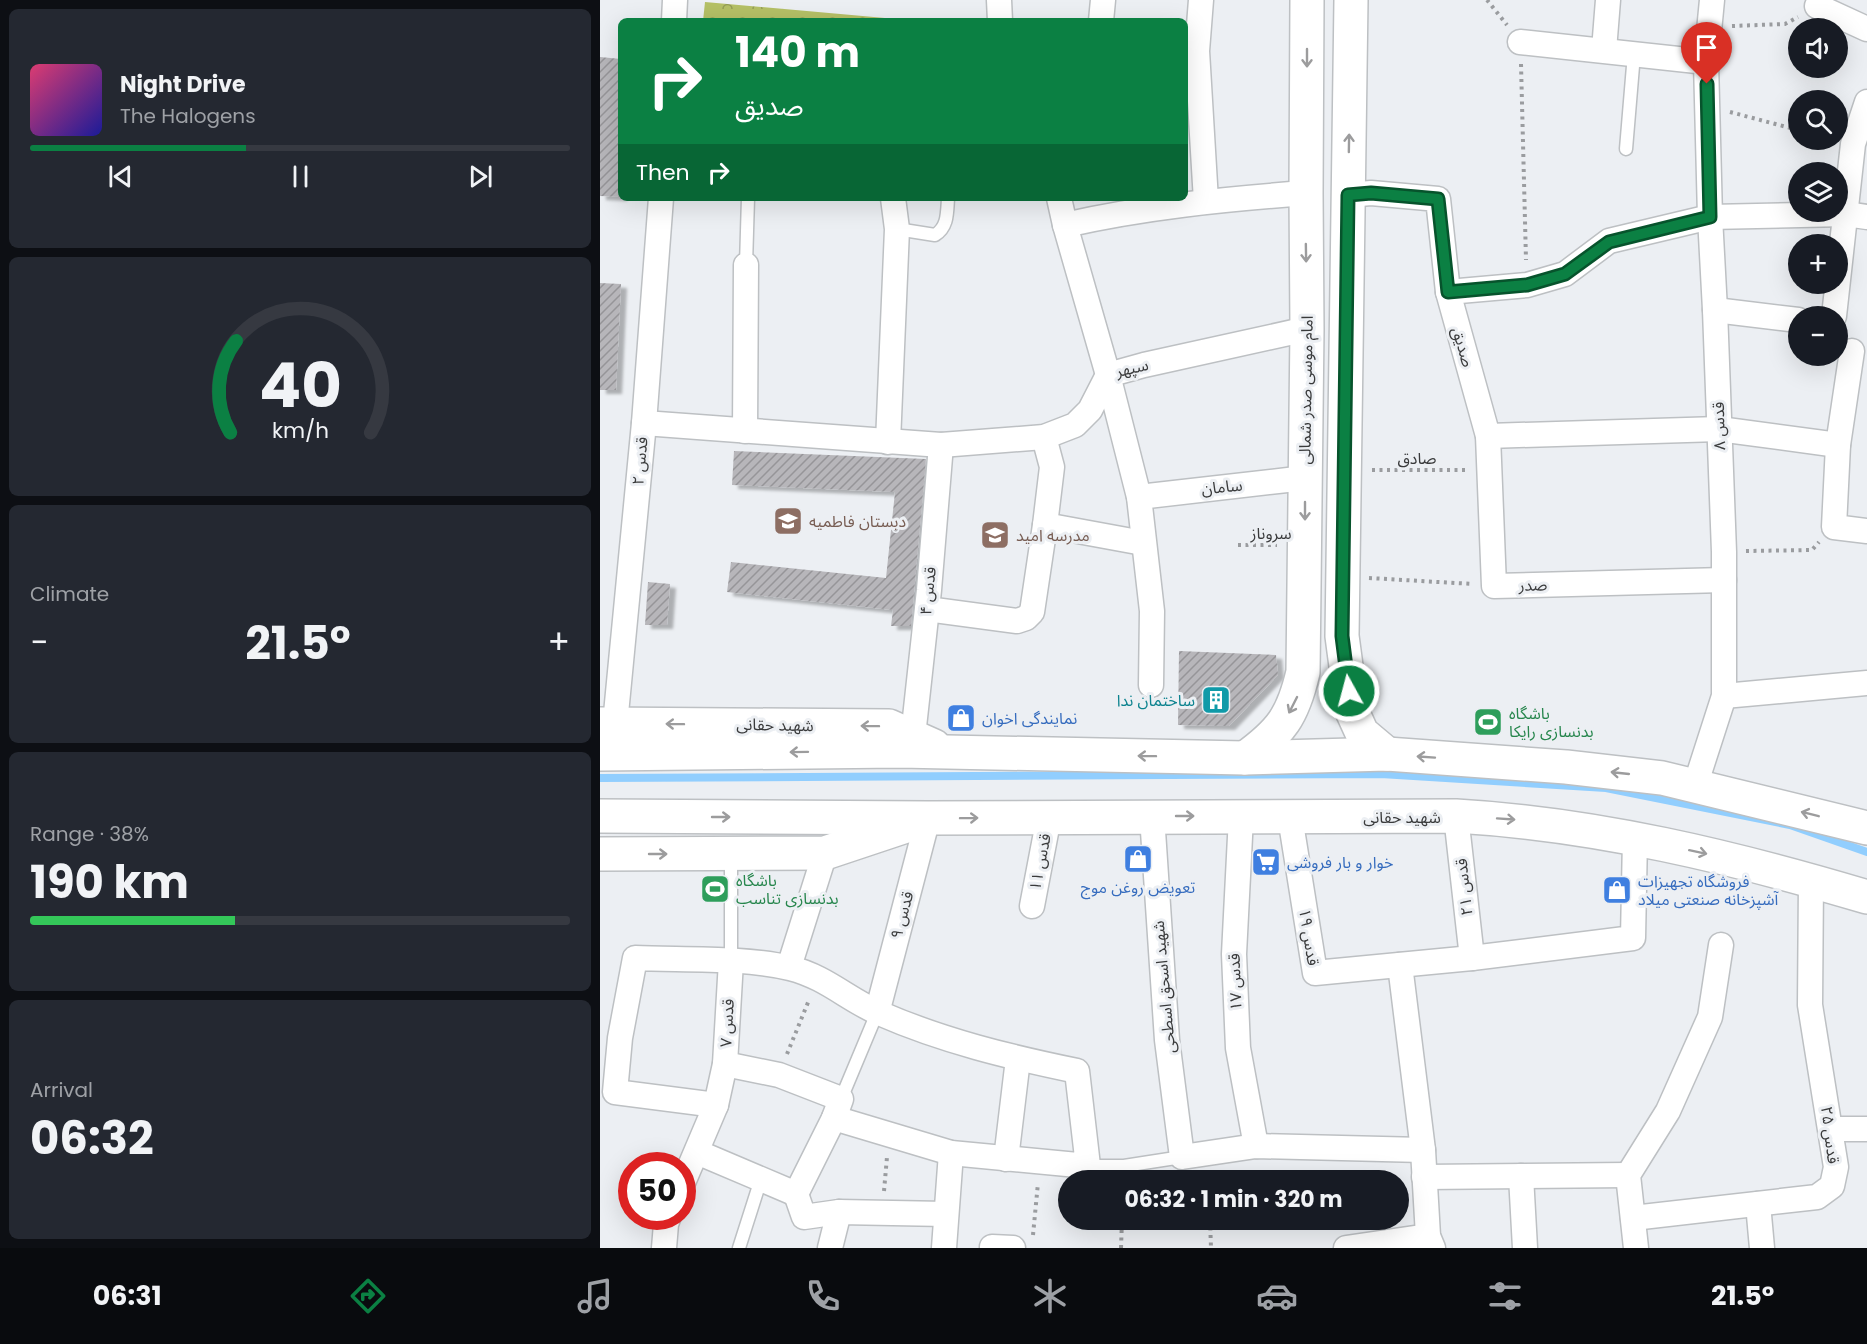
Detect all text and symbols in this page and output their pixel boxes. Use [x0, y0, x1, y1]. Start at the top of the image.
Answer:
map controls [1788, 18, 1848, 366]
button: sound [1788, 18, 1848, 78]
pin [1681, 22, 1732, 84]
text: 140 m [735, 23, 860, 82]
icon: arrive [1690, 31, 1723, 64]
icon: right [636, 42, 714, 120]
one-way arrow [1301, 48, 1313, 68]
text: Night Drive [120, 69, 246, 100]
text: صدیق [735, 87, 804, 124]
button: search [1788, 90, 1848, 150]
text: The Halogens [120, 102, 256, 130]
one-way arrow [1343, 134, 1354, 154]
icon: right [702, 156, 735, 189]
text: Then [636, 157, 690, 188]
icon: previous [104, 160, 137, 193]
icon: pause [284, 160, 317, 193]
icon: next [464, 160, 497, 193]
button: layers [1788, 162, 1848, 222]
button: + [1788, 234, 1848, 294]
one-way arrow [1301, 243, 1312, 263]
button: − [1788, 306, 1848, 366]
street label: امام موسی صدر شمالی [1293, 315, 1320, 465]
street label: صدیق [1446, 324, 1480, 370]
text: 40 [259, 341, 341, 429]
street label: سپهر [1112, 353, 1151, 383]
street label: قدس ۸ [1707, 401, 1731, 451]
text: km/h [271, 416, 329, 447]
street label: قدس ۲ [626, 436, 654, 486]
street label: صادق [1397, 447, 1437, 470]
street label: سامان [1200, 473, 1244, 501]
one-way arrow [1299, 501, 1311, 521]
school or university icon: دبستان فاطمیه [772, 505, 804, 537]
place label: دبستان فاطمیه [809, 510, 906, 533]
school or university icon: مدرسه امید [979, 519, 1011, 551]
street label: سروناز [1250, 522, 1291, 545]
place label: مدرسه امید [1016, 524, 1090, 547]
street label: قدس ۴ [914, 566, 942, 616]
street label: صدر [1517, 573, 1548, 597]
text: Climate [30, 580, 109, 608]
text: 21.5° [245, 612, 351, 675]
text: − [30, 619, 48, 666]
text: + [547, 619, 570, 666]
position arrow [1317, 659, 1381, 723]
building icon: ساختمان ندا [1200, 684, 1232, 716]
place label: ساختمان ندا [1117, 689, 1195, 712]
one-way arrow [1287, 695, 1299, 713]
shop icon: نمایندگی اخوان [945, 702, 977, 734]
place label: باشگاه بدنسازی رایکا [1509, 702, 1594, 743]
sports icon: باشگاه بدنسازی رایکا [1472, 706, 1504, 738]
place label: نمایندگی اخوان [982, 707, 1077, 730]
street label: شهید حقانی [736, 713, 814, 737]
one-way arrow [666, 718, 686, 730]
one-way arrow [861, 720, 881, 732]
one-way arrow [790, 746, 810, 758]
one-way arrow [1137, 750, 1157, 761]
one-way arrow [1416, 751, 1436, 762]
one-way arrow [1610, 767, 1630, 778]
street label: شهید حقانی [1363, 806, 1441, 829]
one-way arrow [1801, 807, 1820, 819]
one-way arrow [711, 811, 731, 823]
one-way arrow [1175, 811, 1195, 822]
one-way arrow [959, 812, 979, 824]
one-way arrow [1496, 814, 1516, 825]
text: Range · 38% [30, 820, 149, 848]
street label: قدس ۱۱ [1023, 832, 1057, 892]
shop icon: تعویض روغن موج [1122, 843, 1154, 875]
supermarket icon: خوار و بار فروشی [1250, 846, 1282, 878]
one-way arrow [1688, 847, 1708, 858]
one-way arrow [648, 848, 668, 860]
text: 190 km [30, 851, 189, 914]
place label: خوار و بار فروشی [1287, 851, 1393, 874]
street label: قدس ۲۱ [1450, 857, 1478, 917]
place label: باشگاه بدنسازی تناسب [736, 869, 839, 910]
place label: فروشگاه تجهیزات آشپزخانه صنعتی میلاد [1638, 870, 1780, 911]
sports icon: باشگاه بدنسازی تناسب [699, 873, 731, 905]
shop icon: فروشگاه تجهیزات آشپزخانه صنعتی میلاد [1601, 874, 1633, 906]
place label: تعویض روغن موج [1081, 876, 1196, 900]
street label: قدس ۹ [885, 889, 919, 941]
street label: قدس ۱۹ [1293, 907, 1325, 967]
street label: شهید اسحق اسطحی [1147, 920, 1181, 1054]
street label: قدس ۱۷ [1223, 953, 1247, 1011]
street label: قدس ۷ [714, 998, 740, 1048]
text: Arrival [30, 1076, 93, 1104]
street label: قدس ۲۵ [1815, 1105, 1845, 1165]
text: 06:32 [30, 1107, 154, 1170]
speed limit sign: 50 [618, 1152, 696, 1230]
text: 06:32 · 1 min · 320 m [1124, 1184, 1343, 1215]
icon: directions [347, 1275, 389, 1317]
icon: music [574, 1275, 616, 1317]
icon: phone [802, 1275, 844, 1317]
icon: climate [1029, 1275, 1071, 1317]
icon: car [1256, 1275, 1298, 1317]
icon: filters [1484, 1275, 1526, 1317]
text: 06:31 [93, 1277, 162, 1314]
text: 21.5° [1711, 1277, 1774, 1314]

